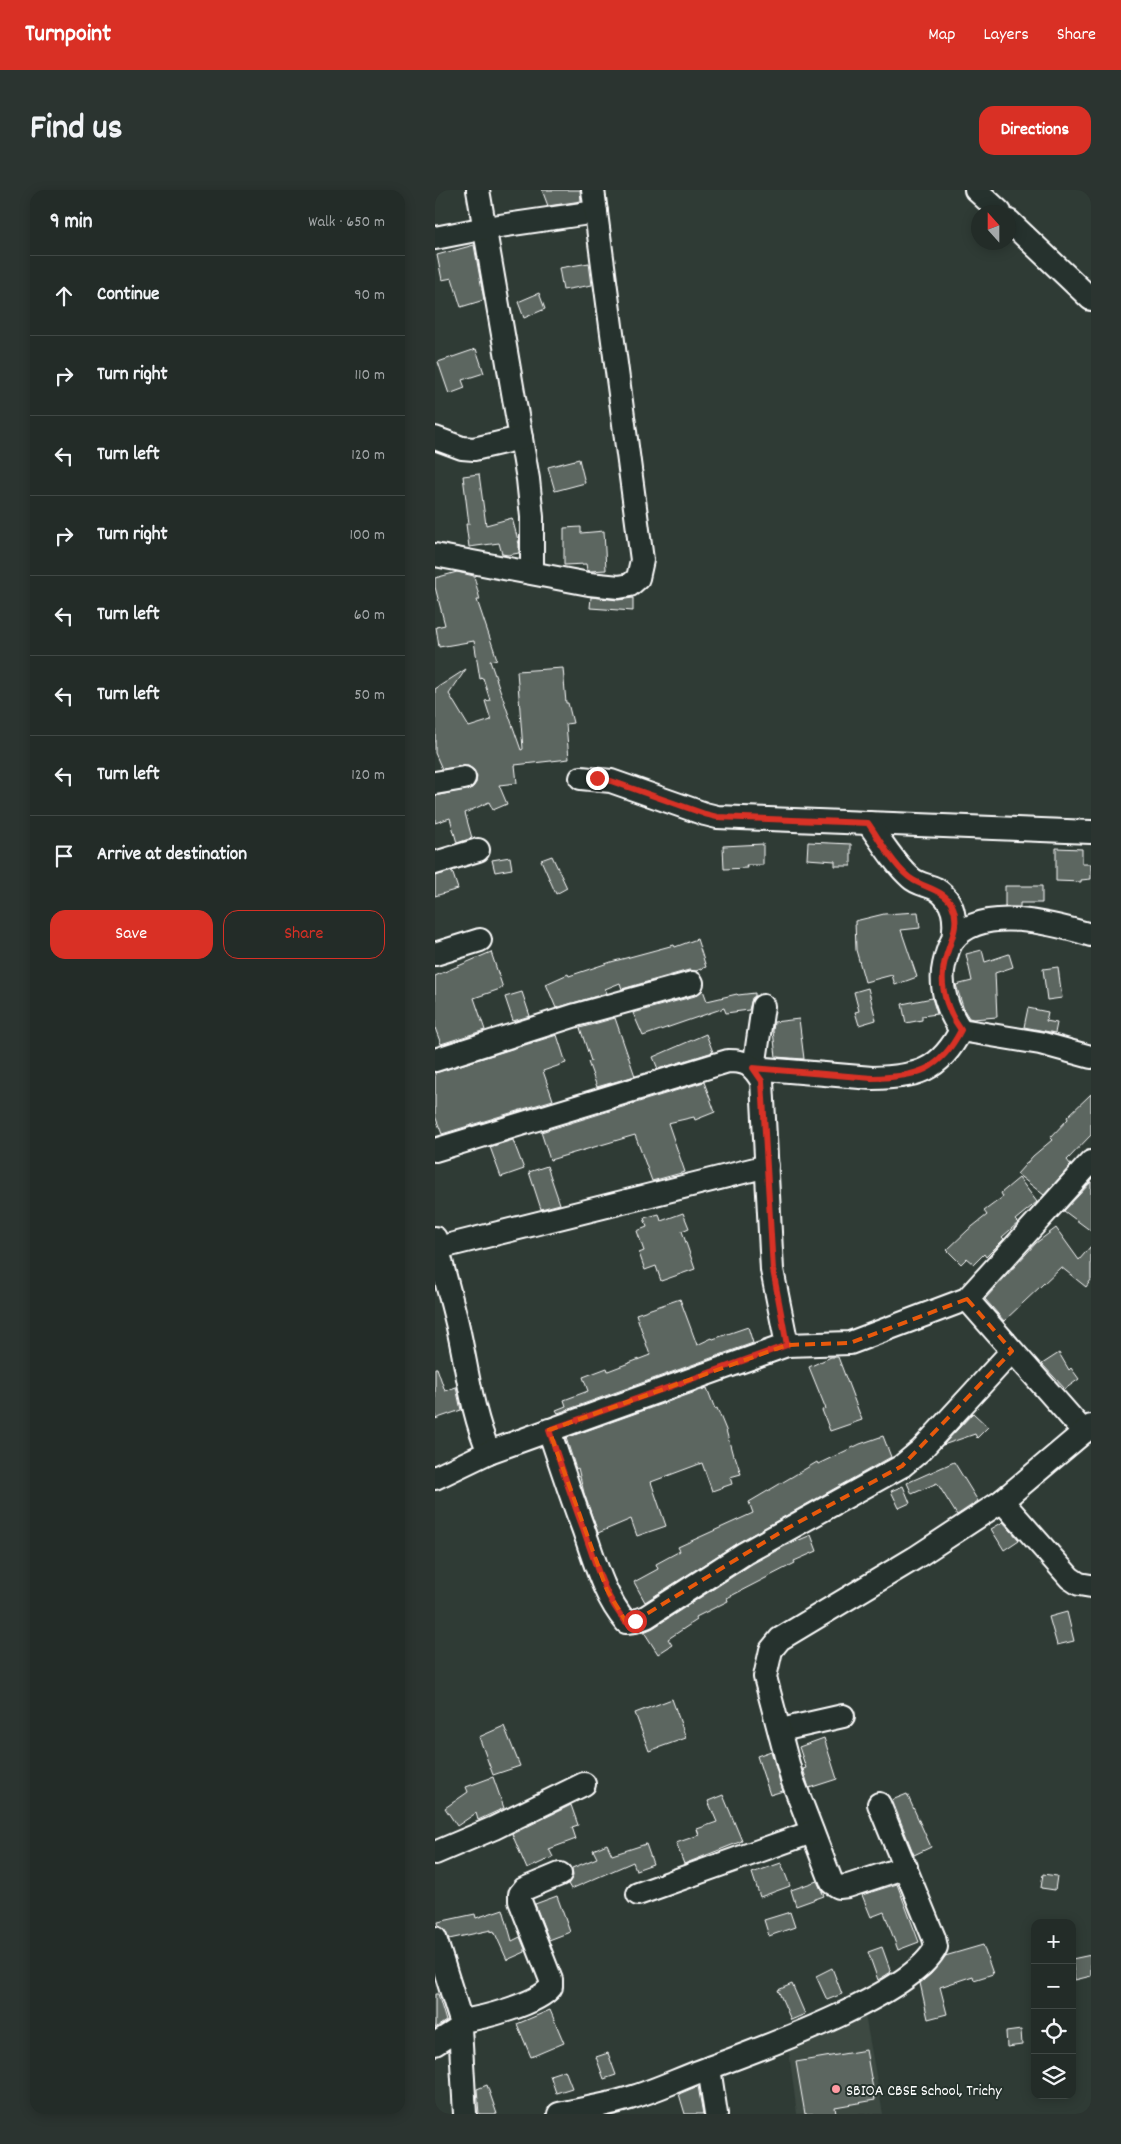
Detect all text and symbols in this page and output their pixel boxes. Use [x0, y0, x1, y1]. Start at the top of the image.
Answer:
text: Turnpoint [25, 18, 111, 52]
text: Map [928, 23, 955, 48]
text: Layers [983, 23, 1029, 48]
text: Share [1057, 23, 1096, 48]
text: Find us [30, 105, 122, 155]
button: Directions [979, 106, 1091, 155]
north arrow [971, 205, 1016, 250]
text: 9 min [50, 208, 92, 238]
text: Walk · 650 m [308, 211, 385, 234]
icon: ahead [50, 282, 78, 310]
text: Continue [97, 282, 159, 309]
text: 90 m [354, 284, 385, 307]
icon: right [50, 362, 78, 390]
text: Turn right [97, 362, 168, 389]
text: 110 m [355, 364, 385, 387]
icon: left [50, 442, 78, 470]
text: Turn left [97, 442, 160, 469]
text: 120 m [351, 444, 385, 467]
icon: right [50, 522, 78, 550]
text: Turn right [97, 522, 168, 549]
text: 100 m [349, 524, 385, 547]
icon: left [50, 602, 78, 630]
text: Turn left [97, 602, 160, 629]
text: 60 m [354, 604, 385, 627]
icon: left [50, 682, 78, 710]
text: Turn left [97, 682, 160, 709]
text: 50 m [354, 684, 385, 707]
icon: left [50, 762, 78, 790]
text: Turn left [97, 762, 160, 789]
text: 120 m [351, 764, 385, 787]
route end [586, 767, 609, 790]
icon: arrive [50, 842, 78, 870]
text: Arrive at destination [97, 842, 247, 869]
button: Save [50, 910, 213, 959]
button: Share [223, 910, 385, 959]
route start [624, 1610, 647, 1633]
map controls [1031, 1919, 1076, 2099]
button: + [1031, 1919, 1076, 1964]
button: − [1031, 1964, 1076, 2009]
button: locate [1031, 2009, 1076, 2054]
button: layers [1031, 2054, 1076, 2099]
place label: SBIOA CBSE School, Trichy [846, 2080, 1002, 2103]
marker: SBIOA CBSE School, Trichy [830, 2083, 842, 2095]

